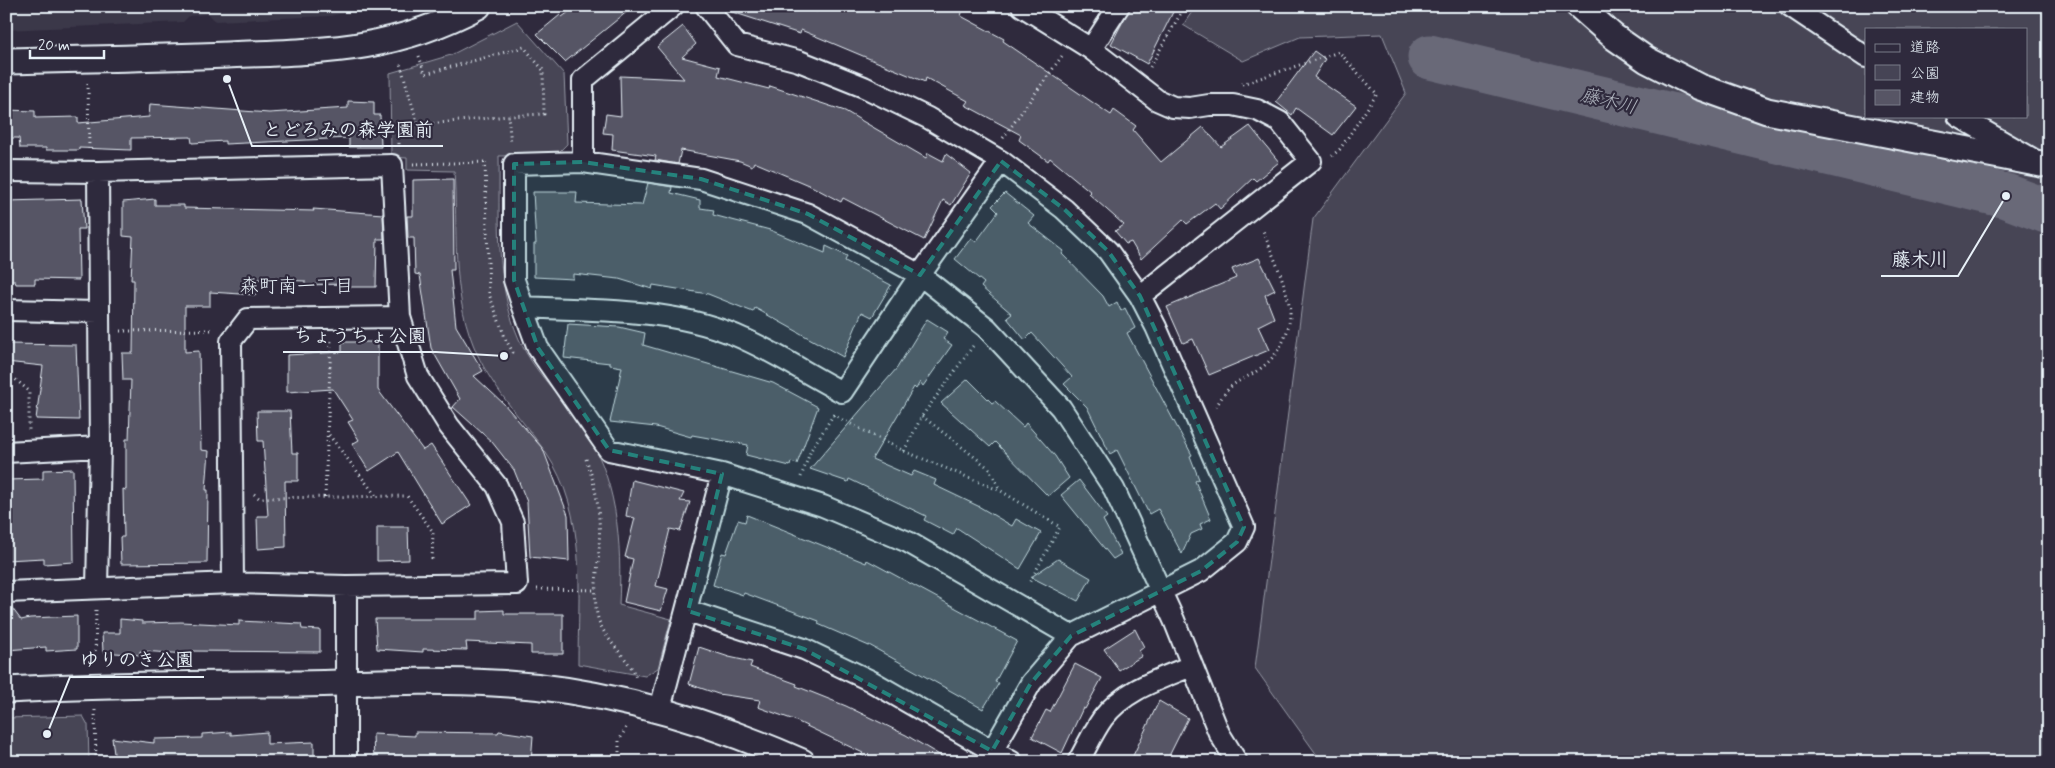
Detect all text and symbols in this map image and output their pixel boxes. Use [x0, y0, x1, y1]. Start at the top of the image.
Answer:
scale bar [30, 28, 104, 60]
legend [1865, 28, 2028, 118]
text: 20 m [38, 36, 70, 56]
text: 道路 [1910, 38, 1940, 58]
text: 公園 [1910, 64, 1940, 84]
water label: 藤木川 [1578, 82, 1639, 120]
text: 建物 [1910, 88, 1940, 108]
callout: とどろみの森学園前 [252, 112, 443, 146]
text: とどろみの森学園前 [262, 118, 434, 143]
callout: 藤木川 [1881, 242, 1958, 276]
text: 藤木川 [1891, 248, 1949, 273]
district label: 森町南一丁目 [240, 274, 354, 299]
callout: ちょうちょ公園 [283, 318, 436, 352]
text: ちょうちょ公園 [293, 324, 427, 349]
callout: ゆりのき公園 [70, 643, 204, 677]
text: ゆりのき公園 [80, 648, 194, 673]

